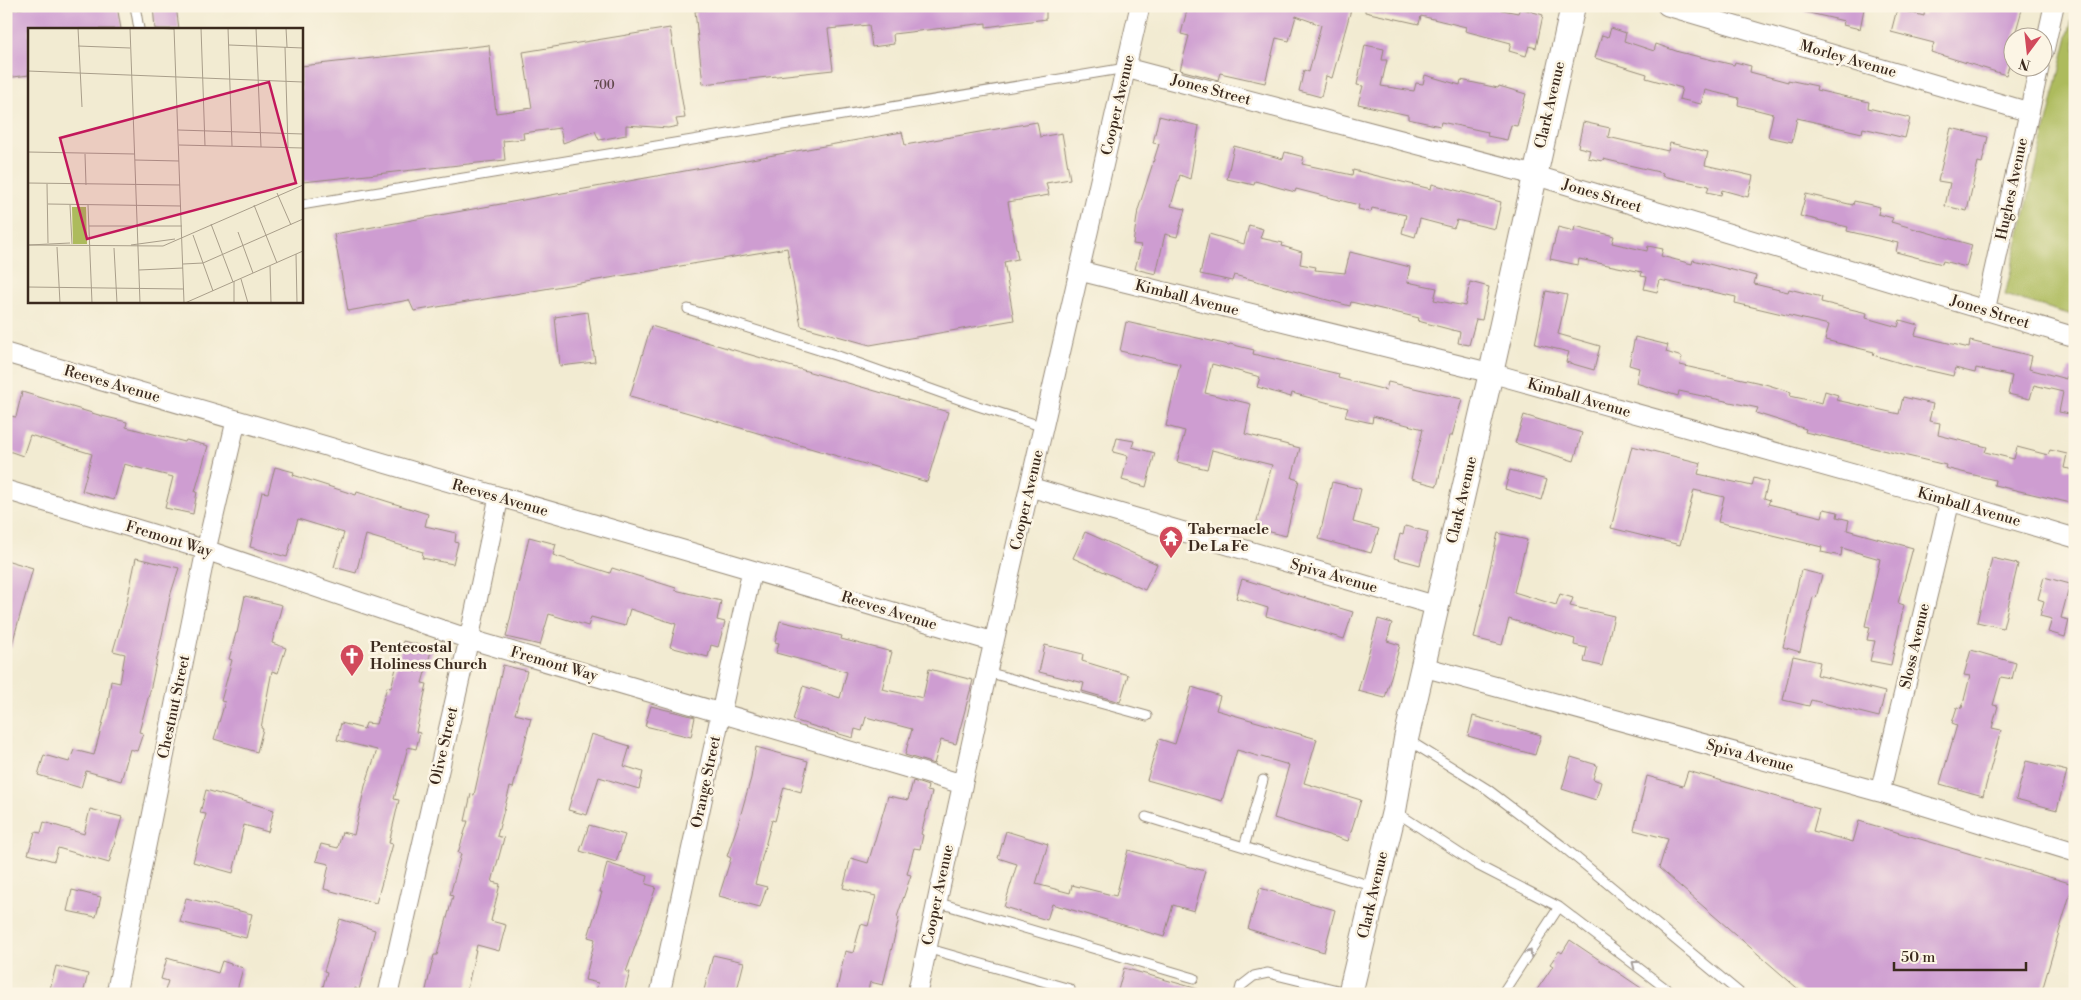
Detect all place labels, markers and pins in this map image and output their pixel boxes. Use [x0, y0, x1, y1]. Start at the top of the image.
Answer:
place label: Tabernacle De La Fe [1188, 520, 1269, 556]
temple icon: Tabernacle De La Fe [1158, 525, 1184, 559]
place label: Pentecostal Holiness Church [370, 638, 488, 674]
church icon: Pentecostal Holiness Church [339, 643, 365, 677]

